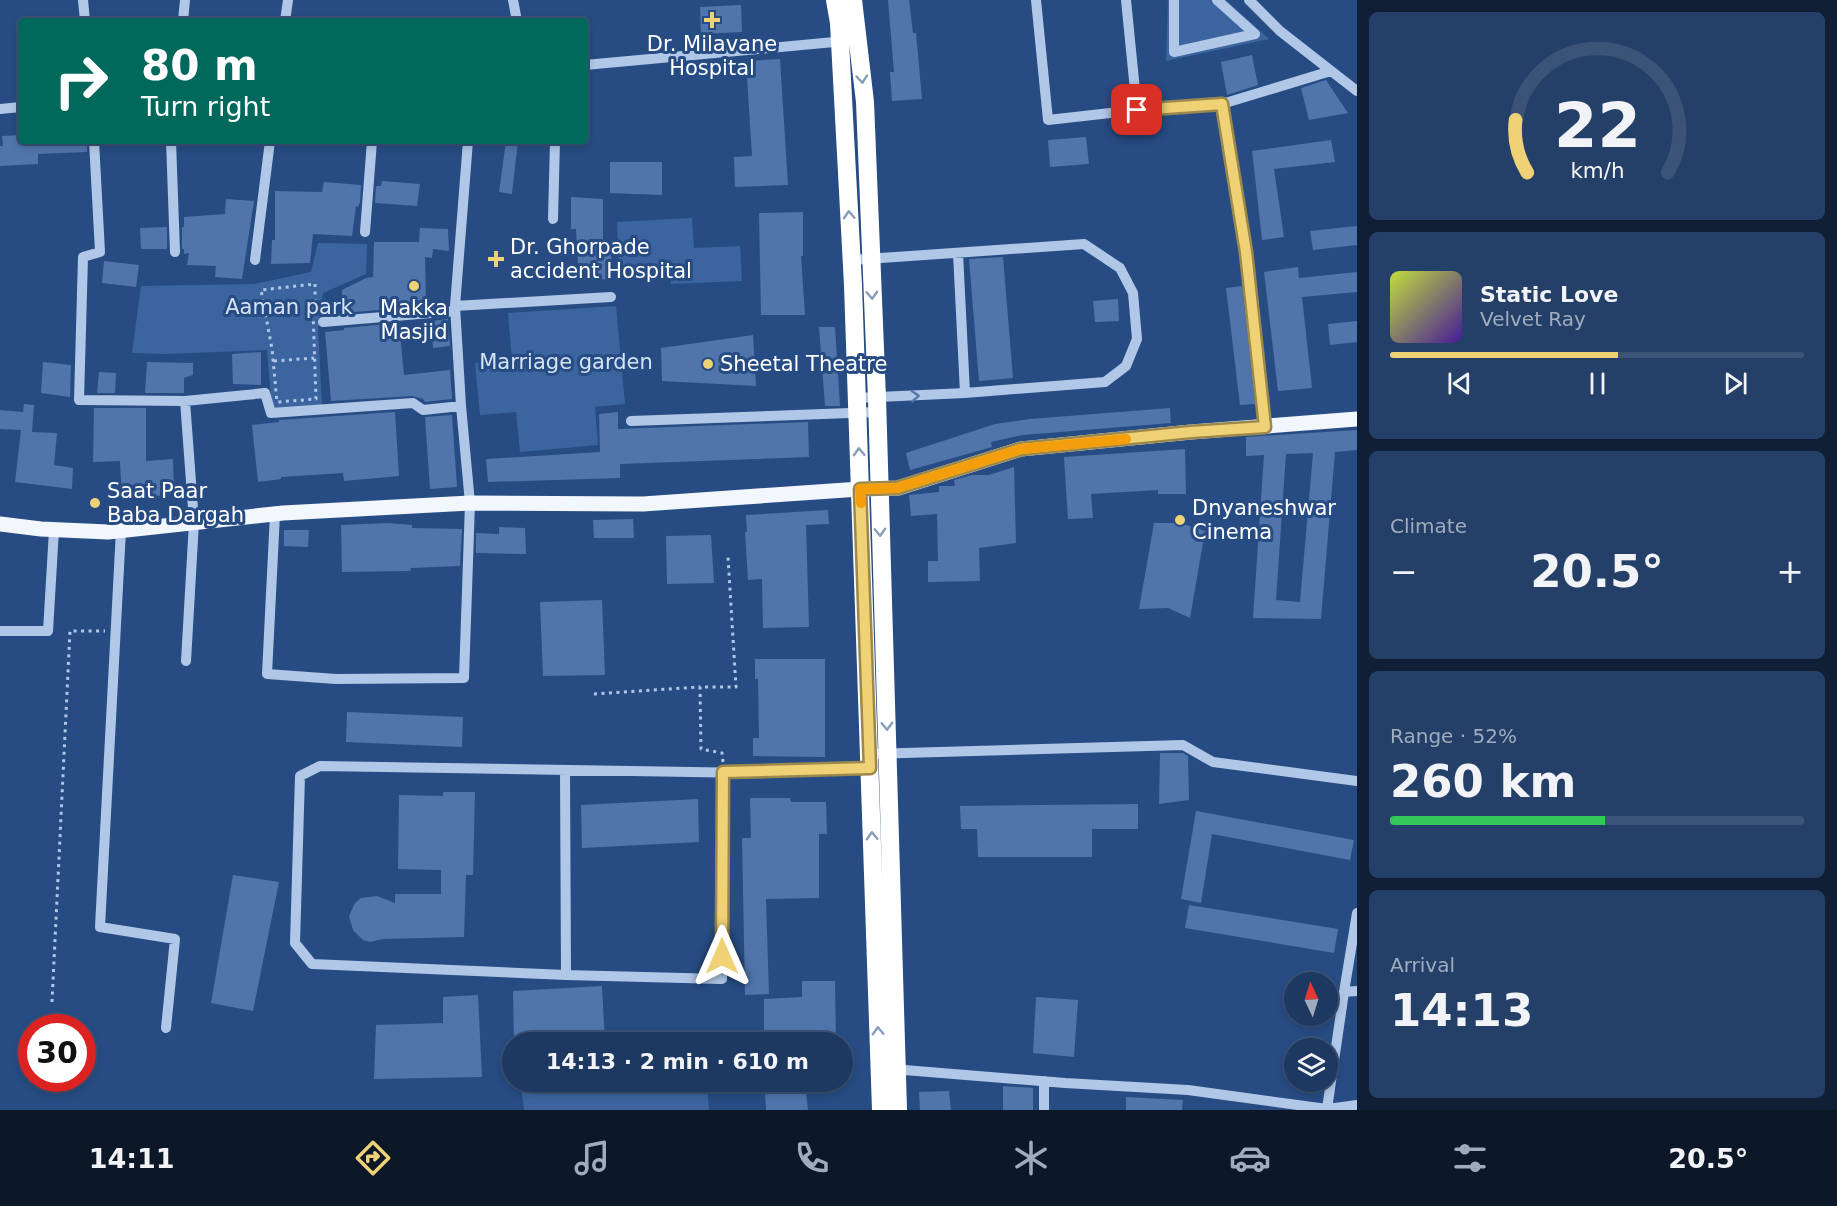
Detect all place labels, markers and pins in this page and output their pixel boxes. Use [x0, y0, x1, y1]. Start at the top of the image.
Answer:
marker: Dr. Milavane Hospital [703, 11, 721, 29]
place label: Dr. Milavane Hospital [647, 32, 777, 80]
pin [1111, 84, 1162, 135]
place label: Dr. Ghorpade accident Hospital [510, 235, 692, 283]
marker: Dr. Ghorpade accident Hospital [487, 250, 505, 268]
marker: Makka Masjid [407, 279, 421, 293]
place label: Makka Masjid [380, 296, 448, 344]
place label: Sheetal Theatre [720, 352, 887, 376]
marker: Sheetal Theatre [701, 357, 715, 371]
place label: Saat Paar Baba Dargah [107, 479, 244, 527]
marker: Saat Paar Baba Dargah [88, 496, 102, 510]
place label: Dnyaneshwar Cinema [1192, 496, 1336, 544]
marker: Dnyaneshwar Cinema [1173, 513, 1187, 527]

